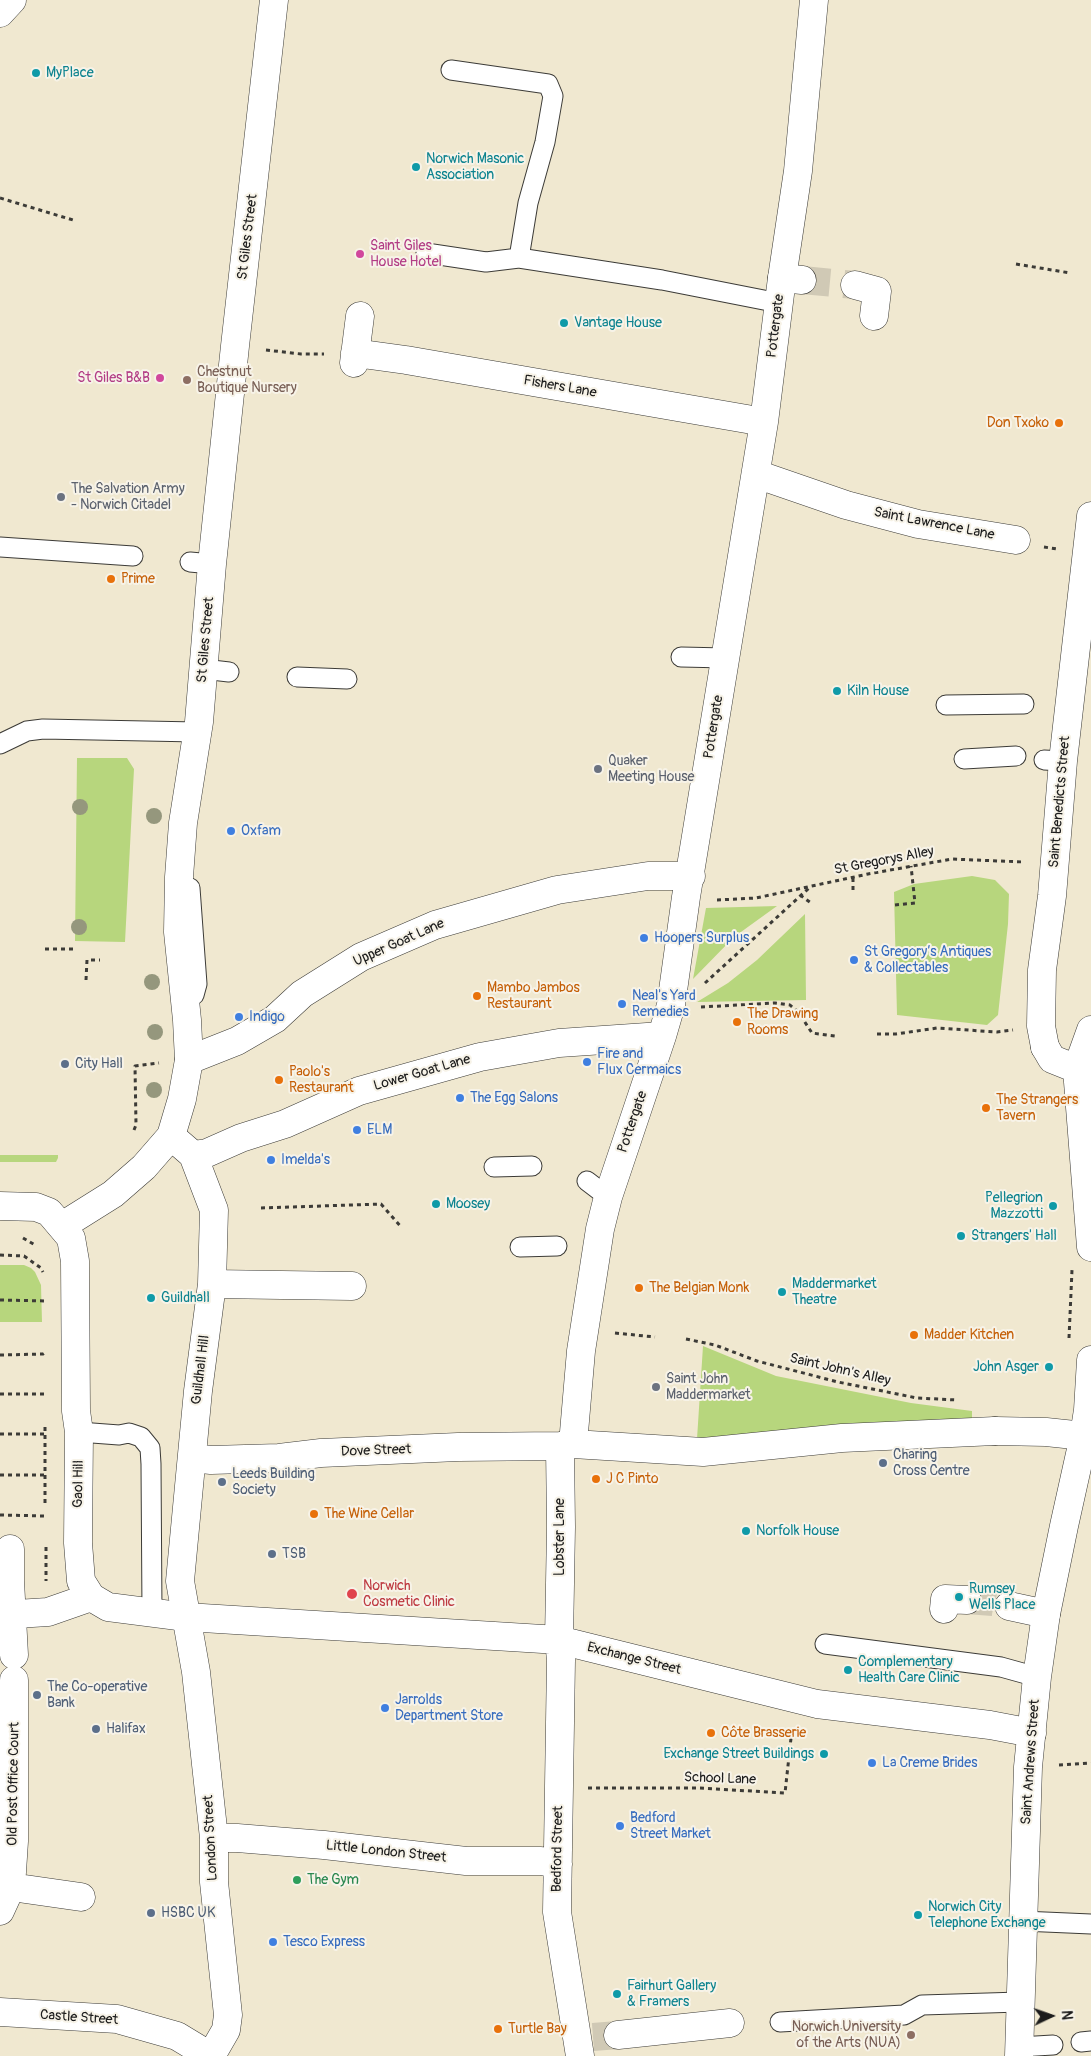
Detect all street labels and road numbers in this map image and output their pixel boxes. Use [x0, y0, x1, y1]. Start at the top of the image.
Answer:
street label: St Giles Street [234, 193, 262, 281]
street label: Pottergate [764, 293, 788, 359]
street label: Fishers Lane [522, 372, 598, 402]
street label: Saint Lawrence Lane [872, 504, 996, 544]
street label: St Giles Street [194, 596, 218, 684]
street label: Pottergate [701, 694, 727, 760]
street label: Saint Benedicts Street [1046, 735, 1074, 869]
street label: St Gregorys Alley [833, 843, 935, 879]
street label: Upper Goat Lane [351, 915, 447, 971]
street label: Lower Goat Lane [372, 1051, 472, 1095]
street label: Pottergate [615, 1089, 651, 1155]
street label: Guildhall Hill [188, 1334, 214, 1406]
street label: Saint John's Alley [788, 1350, 892, 1390]
street label: Dove Street [340, 1441, 412, 1461]
street label: Gaol Hill [70, 1460, 88, 1508]
street label: Lobster Lane [552, 1498, 568, 1576]
street label: Exchange Street [585, 1639, 683, 1679]
street label: Saint Andrews Street [1018, 1699, 1044, 1825]
street label: Old Post Office Court [5, 1722, 23, 1846]
street label: School Lane [684, 1769, 756, 1789]
street label: London Street [200, 1795, 222, 1881]
street label: Bedford Street [549, 1806, 567, 1892]
street label: Little London Street [325, 1837, 447, 1867]
street label: Castle Street [39, 2007, 119, 2029]

